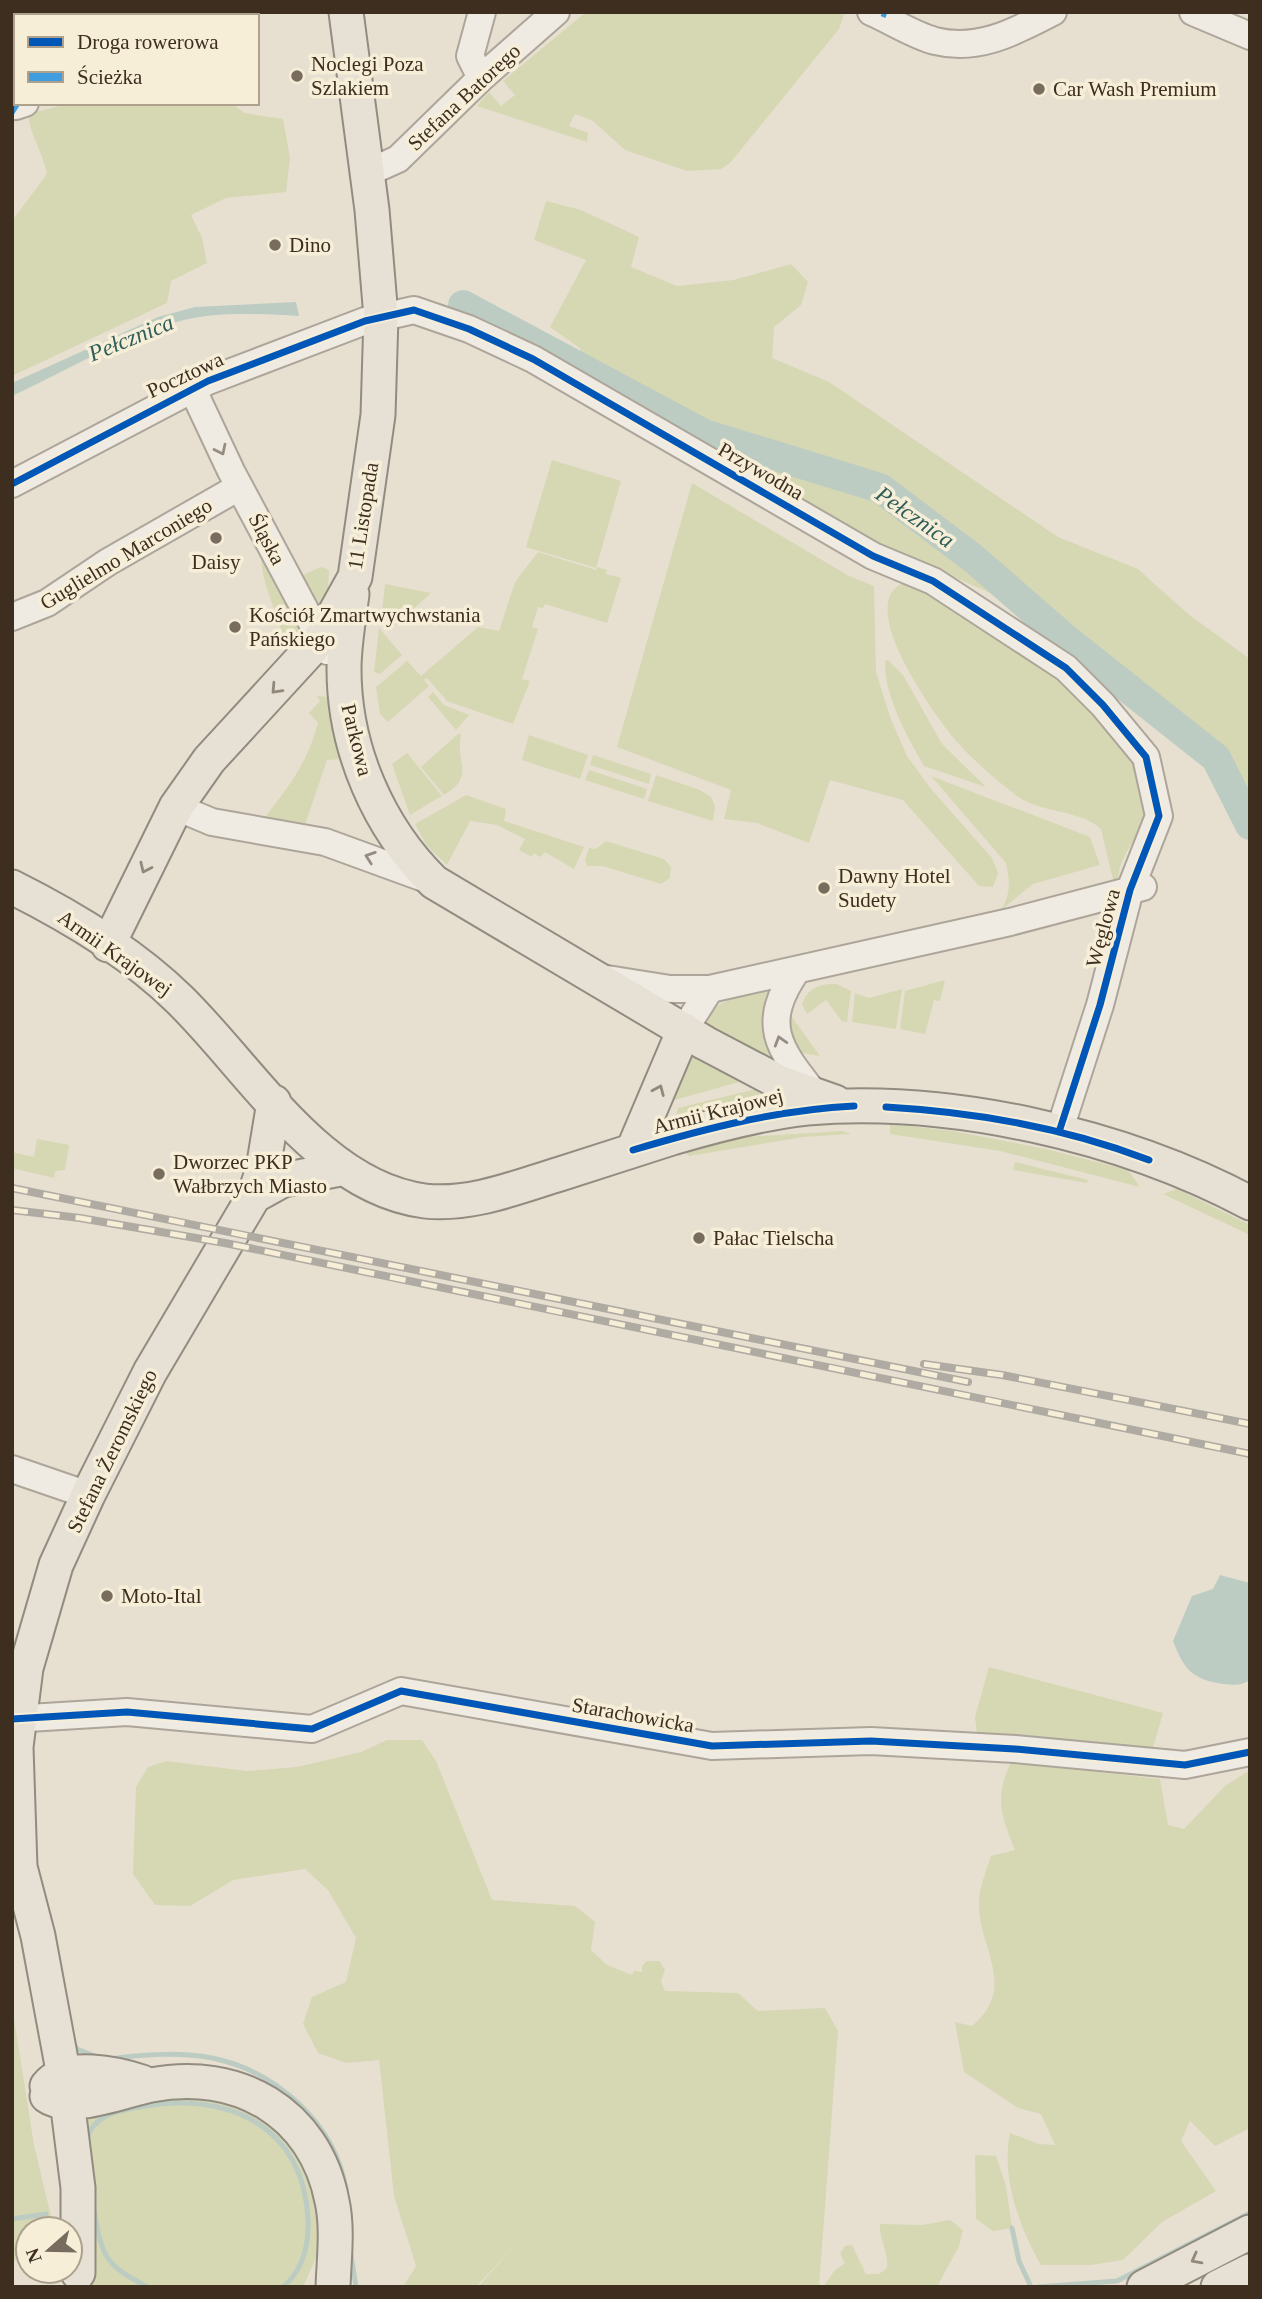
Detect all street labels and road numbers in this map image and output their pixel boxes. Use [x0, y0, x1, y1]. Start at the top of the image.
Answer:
street label: Stefana Batorego [403, 39, 525, 155]
street label: Pocztowa [143, 347, 228, 403]
street label: Przywodna [714, 437, 808, 505]
street label: 11 Listopada [343, 460, 383, 571]
street label: Guglielmo Marconiego [36, 493, 216, 615]
street label: Śląska [244, 509, 291, 569]
street label: Parkowa [336, 701, 378, 779]
street label: Węglowa [1081, 885, 1125, 970]
street label: Armii Krajowej [53, 905, 177, 1001]
street label: Armii Krajowej [650, 1083, 786, 1139]
street label: Stefana Żeromskiego [62, 1365, 162, 1537]
street label: Starachowicka [570, 1692, 697, 1738]

